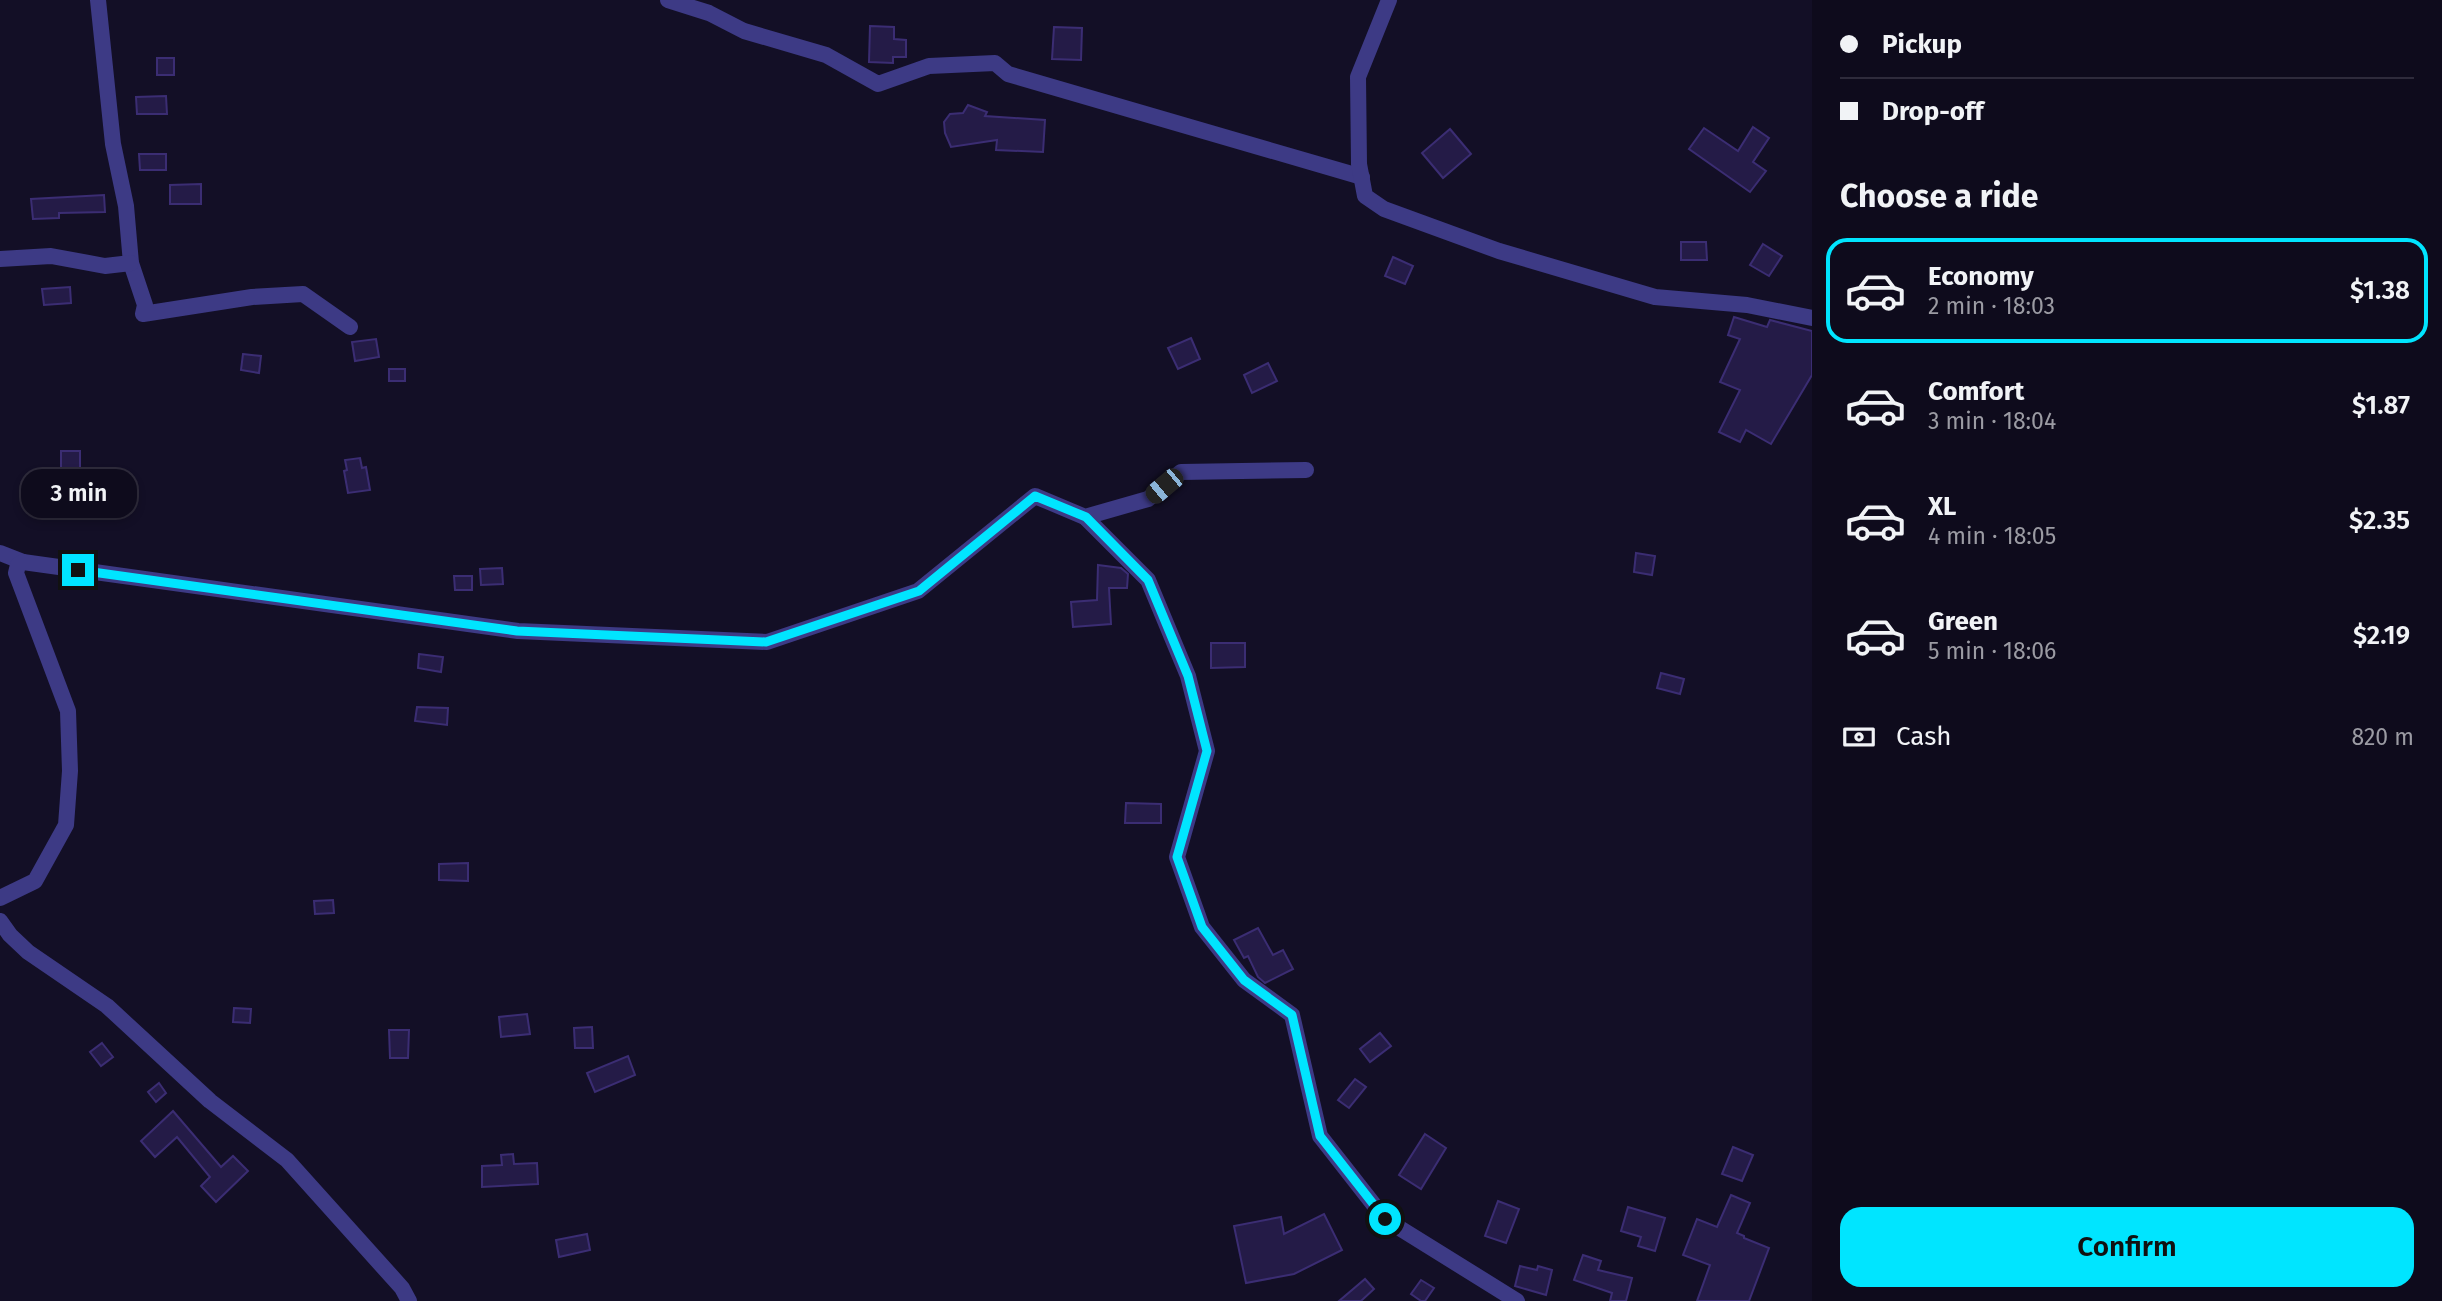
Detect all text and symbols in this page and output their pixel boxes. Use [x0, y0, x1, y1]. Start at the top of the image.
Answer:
text: Pickup [1882, 29, 1962, 60]
text: Drop-off [1882, 96, 1984, 127]
text: Choose a ride [1840, 177, 2038, 215]
icon: car [1844, 259, 1907, 322]
text: Economy [1928, 261, 2034, 292]
text: $1.38 [2350, 275, 2410, 306]
text: 2 min · 18:03 [1928, 292, 2055, 320]
icon: car [1844, 374, 1907, 437]
text: Comfort [1928, 376, 2024, 407]
text: $1.87 [2352, 390, 2410, 421]
text: 3 min · 18:04 [1928, 407, 2056, 435]
car [1142, 464, 1187, 508]
callout: 3 min [20, 468, 136, 518]
text: 3 min [51, 479, 107, 507]
icon: car [1844, 489, 1907, 552]
text: XL [1928, 491, 1956, 522]
text: $2.35 [2349, 505, 2410, 536]
text: 4 min · 18:05 [1928, 522, 2056, 550]
route end [62, 554, 94, 586]
icon: car [1844, 604, 1907, 667]
text: Green [1928, 606, 1998, 637]
text: $2.19 [2353, 620, 2410, 651]
text: 5 min · 18:06 [1928, 637, 2056, 665]
icon: cash [1840, 718, 1878, 756]
text: Cash [1896, 721, 1952, 752]
text: 820 m [2352, 723, 2414, 751]
route start [1369, 1203, 1401, 1235]
button: Confirm [1840, 1207, 2414, 1287]

